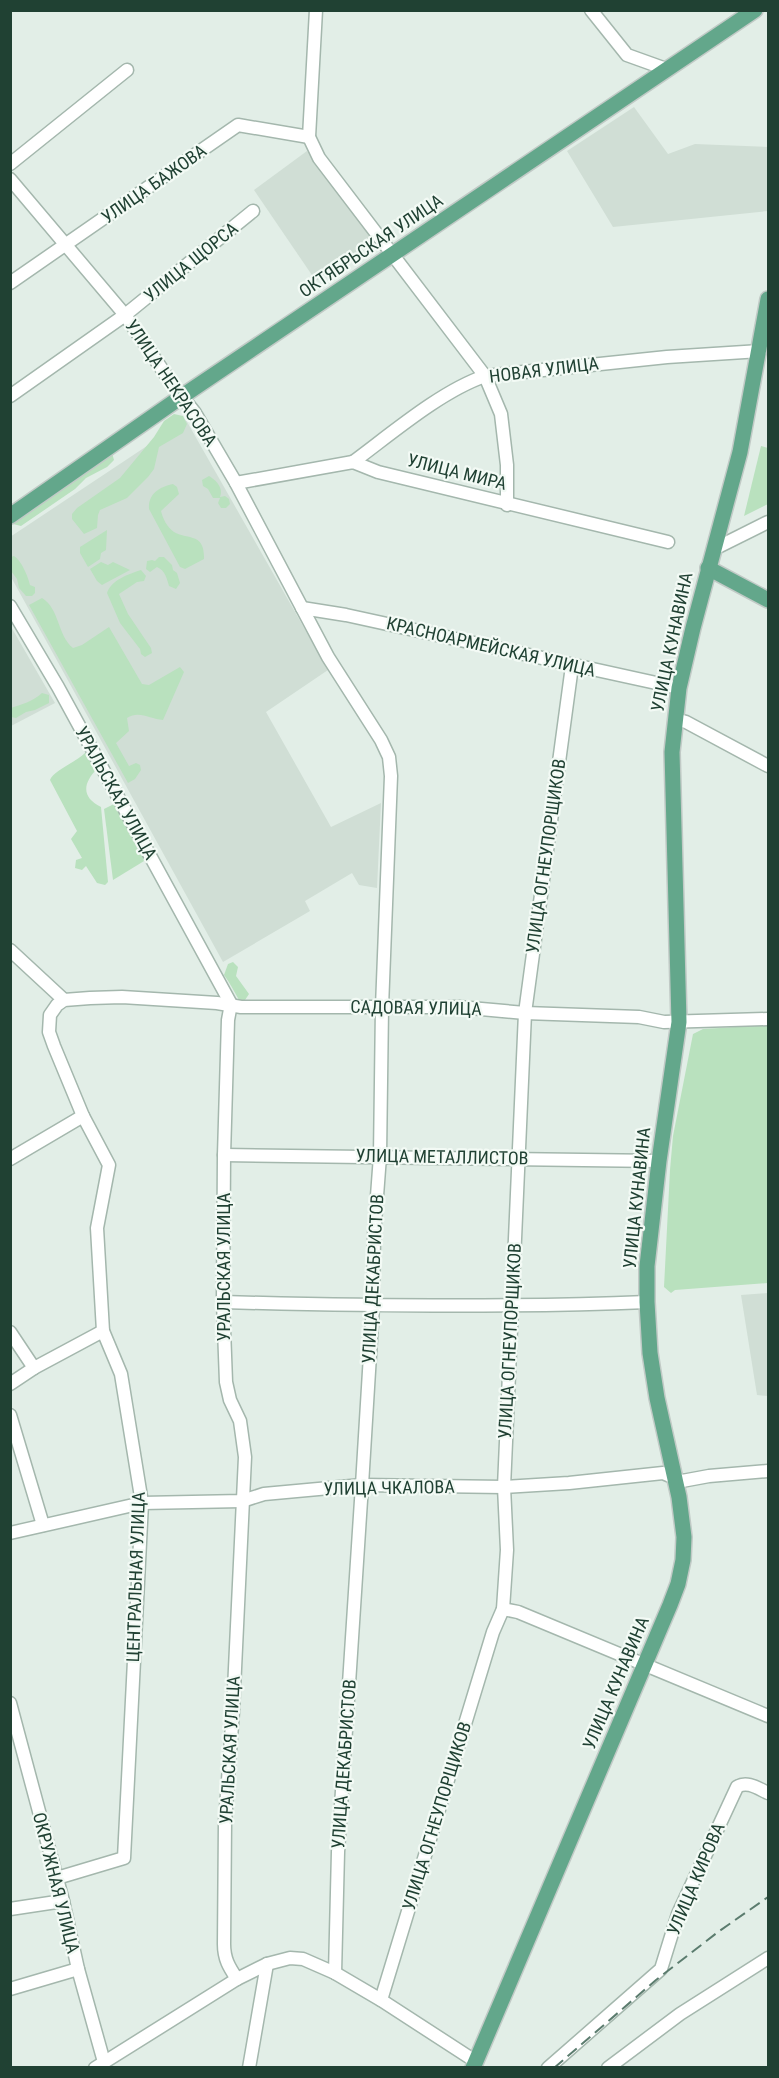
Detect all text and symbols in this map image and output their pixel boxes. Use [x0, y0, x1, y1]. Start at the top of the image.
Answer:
street label: УЛИЦА БАЖОВА [97, 139, 211, 228]
street label: ОКТЯБРЬСКАЯ УЛИЦА [295, 189, 447, 301]
street label: УЛИЦА ЩОРСА [140, 217, 242, 306]
street label: УЛИЦА НЕКРАСОВА [121, 315, 222, 451]
street label: НОВАЯ УЛИЦА [488, 352, 600, 387]
street label: УЛИЦА МИРА [405, 449, 510, 494]
street label: УЛИЦА КУНАВИНА [646, 570, 697, 714]
street label: КРАСНОАРМЕЙСКАЯ УЛИЦА [385, 612, 598, 681]
street label: УРАЛЬСКАЯ УЛИЦА [71, 723, 162, 863]
street label: УЛИЦА ОГНЕУПОРЩИКОВ [521, 757, 570, 954]
street label: САДОВАЯ УЛИЦА [350, 996, 482, 1019]
street label: УЛИЦА КУНАВИНА [619, 1126, 654, 1270]
street label: УЛИЦА МЕТАЛЛИСТОВ [355, 1144, 529, 1169]
street label: УРАЛЬСКАЯ УЛИЦА [213, 1192, 234, 1341]
street label: УЛИЦА ДЕКАБРИСТОВ [358, 1194, 387, 1364]
street label: УЛИЦА ОГНЕУПОРЩИКОВ [494, 1242, 525, 1439]
street label: УЛИЦА ЧКАЛОВА [323, 1476, 455, 1499]
street label: ЦЕНТРАЛЬНАЯ УЛИЦА [122, 1491, 149, 1663]
street label: УЛИЦА КУНАВИНА [578, 1613, 653, 1752]
street label: УРАЛЬСКАЯ УЛИЦА [215, 1675, 244, 1825]
street label: УЛИЦА ДЕКАБРИСТОВ [327, 1679, 360, 1849]
street label: УЛИЦА ОГНЕУПОРЩИКОВ [398, 1719, 475, 1913]
street label: ОКРУЖНАЯ УЛИЦА [29, 1810, 84, 1956]
street label: УЛИЦА КИРОВА [662, 1819, 729, 1938]

